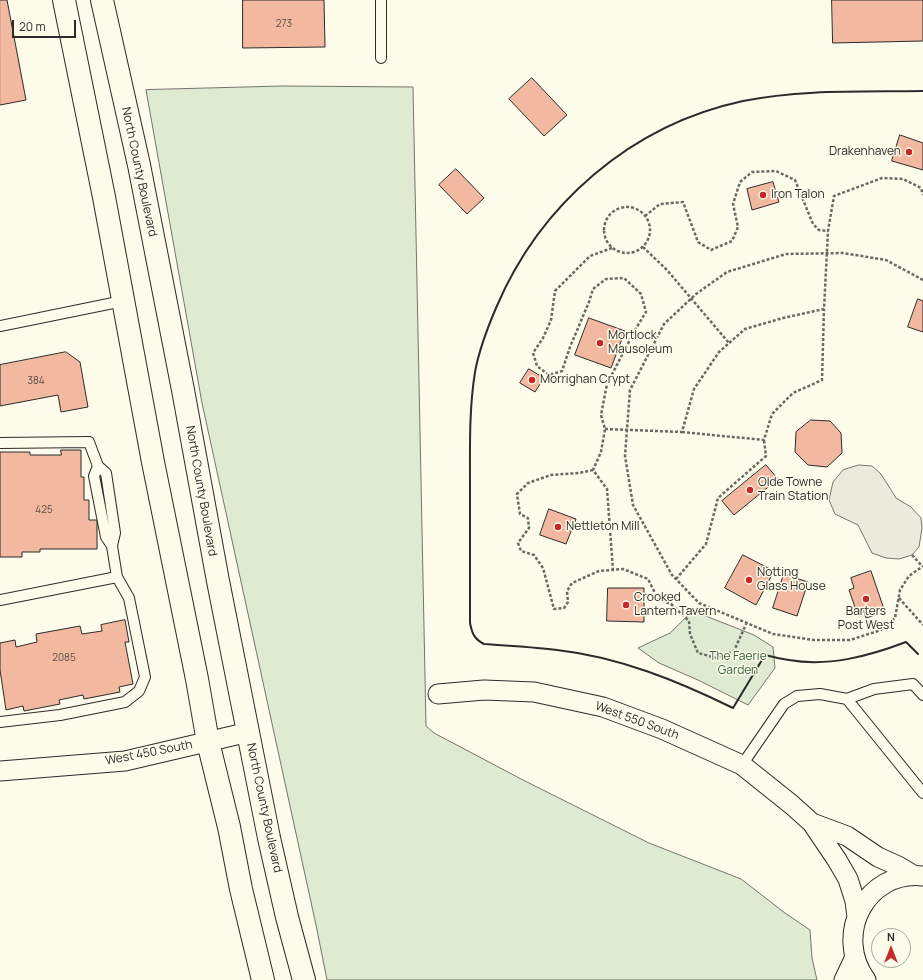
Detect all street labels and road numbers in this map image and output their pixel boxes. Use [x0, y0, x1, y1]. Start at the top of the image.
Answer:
street label: North County Boulevard [118, 106, 160, 238]
street label: North County Boulevard [182, 425, 220, 557]
street label: West 550 South [593, 699, 681, 743]
street label: West 450 South [104, 738, 194, 768]
street label: North County Boulevard [243, 742, 285, 874]

